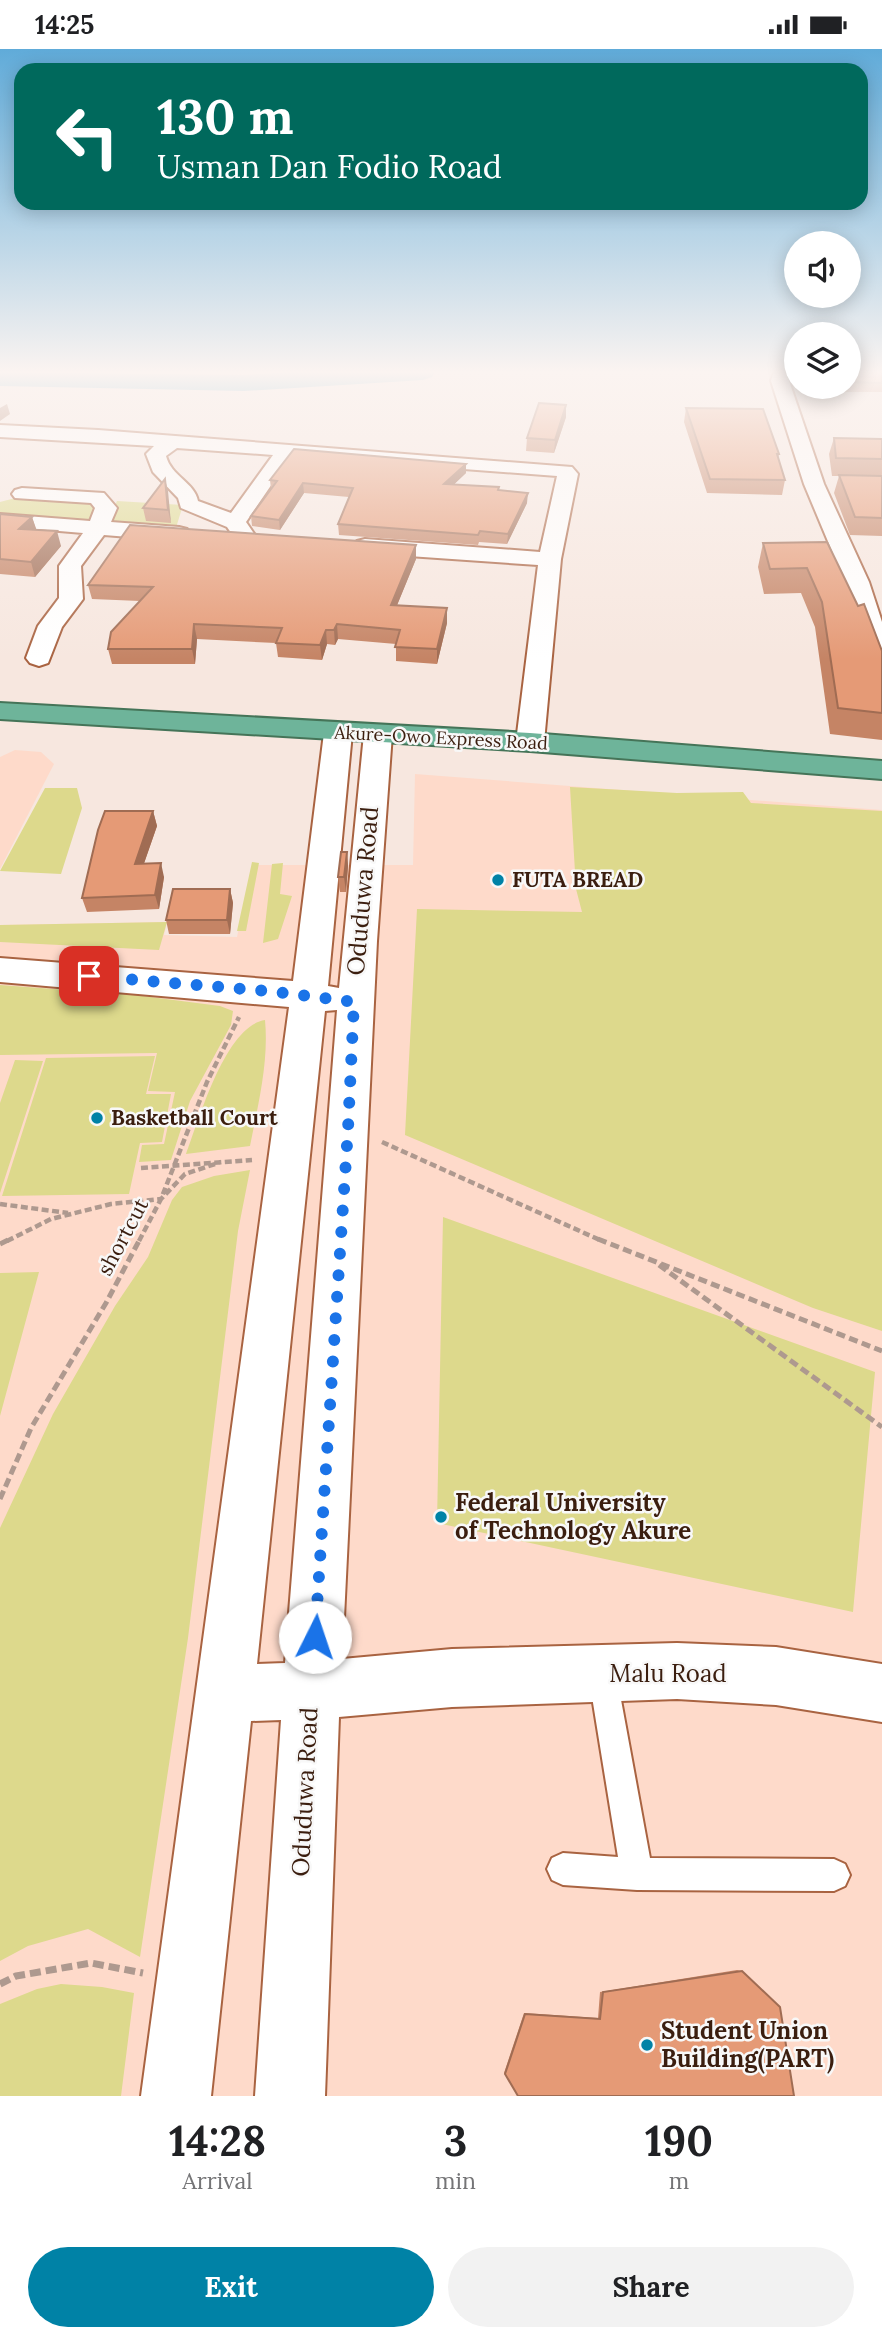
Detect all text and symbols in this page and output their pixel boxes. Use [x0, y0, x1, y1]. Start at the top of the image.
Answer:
text: 14:25 [35, 8, 94, 41]
text: 130 m [157, 85, 293, 147]
icon: left [42, 91, 133, 182]
text: Usman Dan Fodio Road [157, 146, 502, 187]
map controls [784, 231, 861, 399]
button: sound [784, 231, 861, 308]
button: layers [784, 322, 861, 399]
street label: Akure-Owo Express Road [333, 720, 549, 755]
street label: Oduduwa Road [340, 805, 385, 977]
place label: FUTA BREAD [512, 866, 643, 893]
marker: FUTA BREAD [490, 872, 506, 888]
pin [59, 946, 119, 1006]
icon: arrive [70, 957, 108, 995]
place label: Basketball Court [111, 1104, 278, 1131]
marker: Basketball Court [89, 1110, 105, 1126]
street label: shortcut [91, 1193, 155, 1280]
place label: Federal University of Technology Akure [455, 1487, 691, 1546]
marker: Federal University of Technology Akure [433, 1509, 449, 1525]
position arrow [278, 1600, 352, 1674]
street label: Malu Road [609, 1658, 727, 1689]
street label: Oduduwa Road [285, 1707, 324, 1877]
place label: Student Union Building(PART) [661, 2015, 834, 2074]
marker: Student Union Building(PART) [639, 2037, 655, 2053]
text: 14:28 [169, 2114, 266, 2168]
text: 3 [444, 2114, 467, 2168]
text: 190 [645, 2114, 713, 2168]
text: Arrival [182, 2166, 253, 2195]
text: min [435, 2166, 476, 2195]
text: m [669, 2166, 689, 2195]
button: Exit [28, 2247, 434, 2327]
button: Share [448, 2247, 854, 2327]

